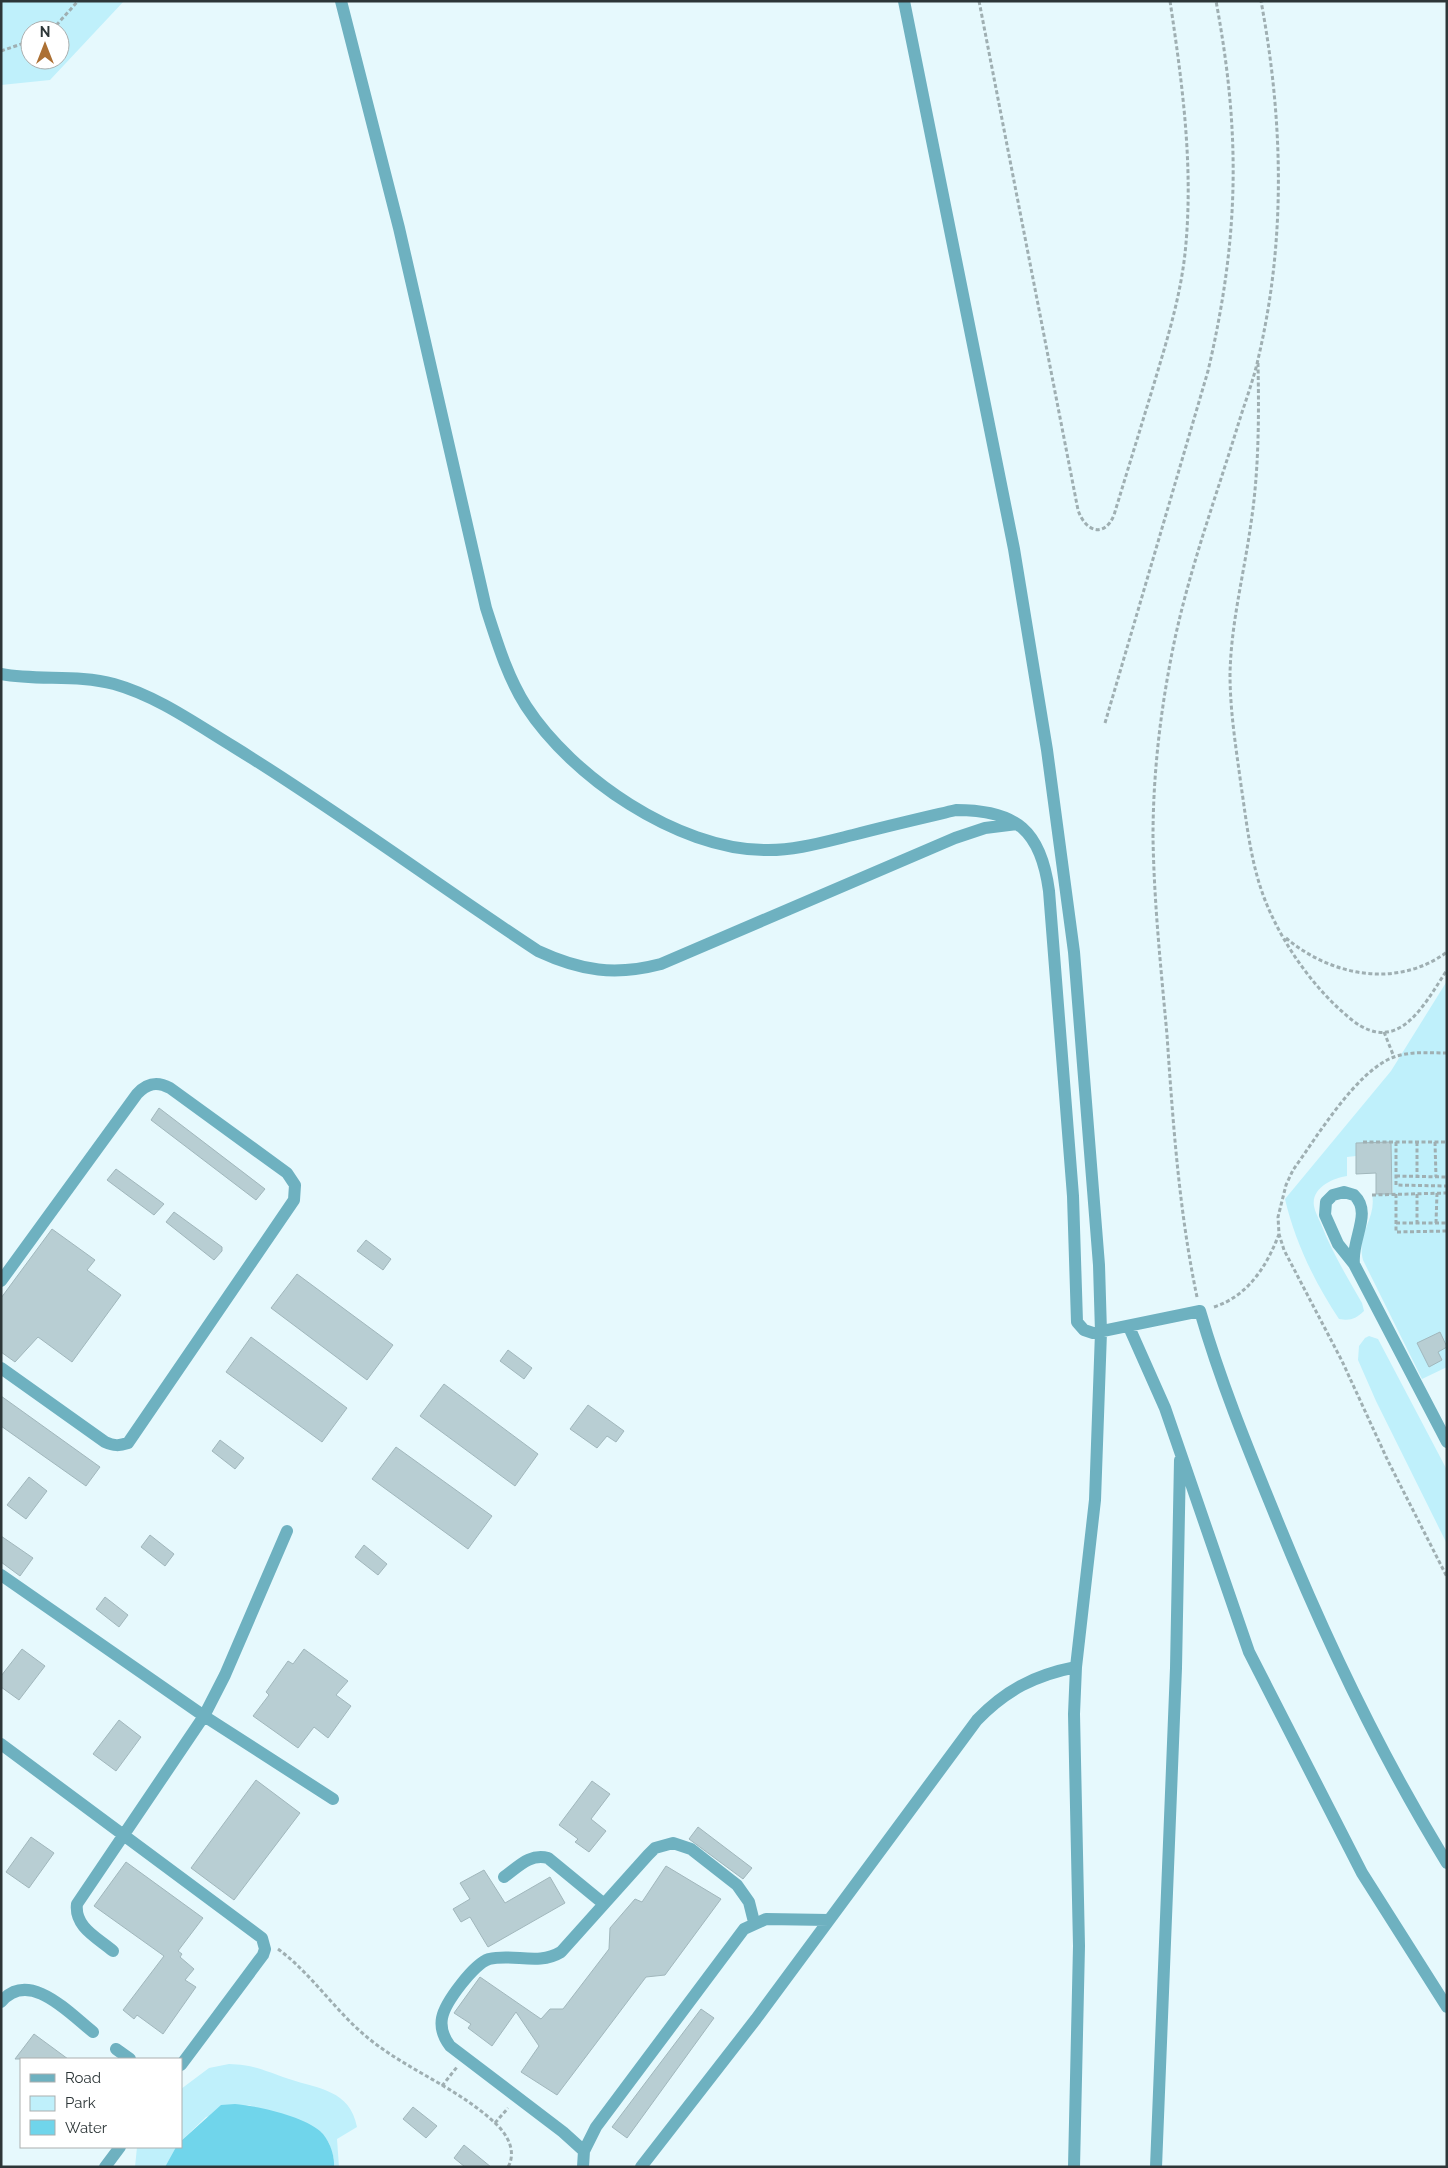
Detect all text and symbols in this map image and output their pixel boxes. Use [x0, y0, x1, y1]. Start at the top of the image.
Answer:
north arrow [20, 20, 70, 70]
text: N [40, 24, 50, 40]
legend [20, 2058, 182, 2148]
text: Road [65, 2069, 101, 2087]
text: Park [65, 2094, 96, 2112]
text: Water [65, 2119, 108, 2137]

